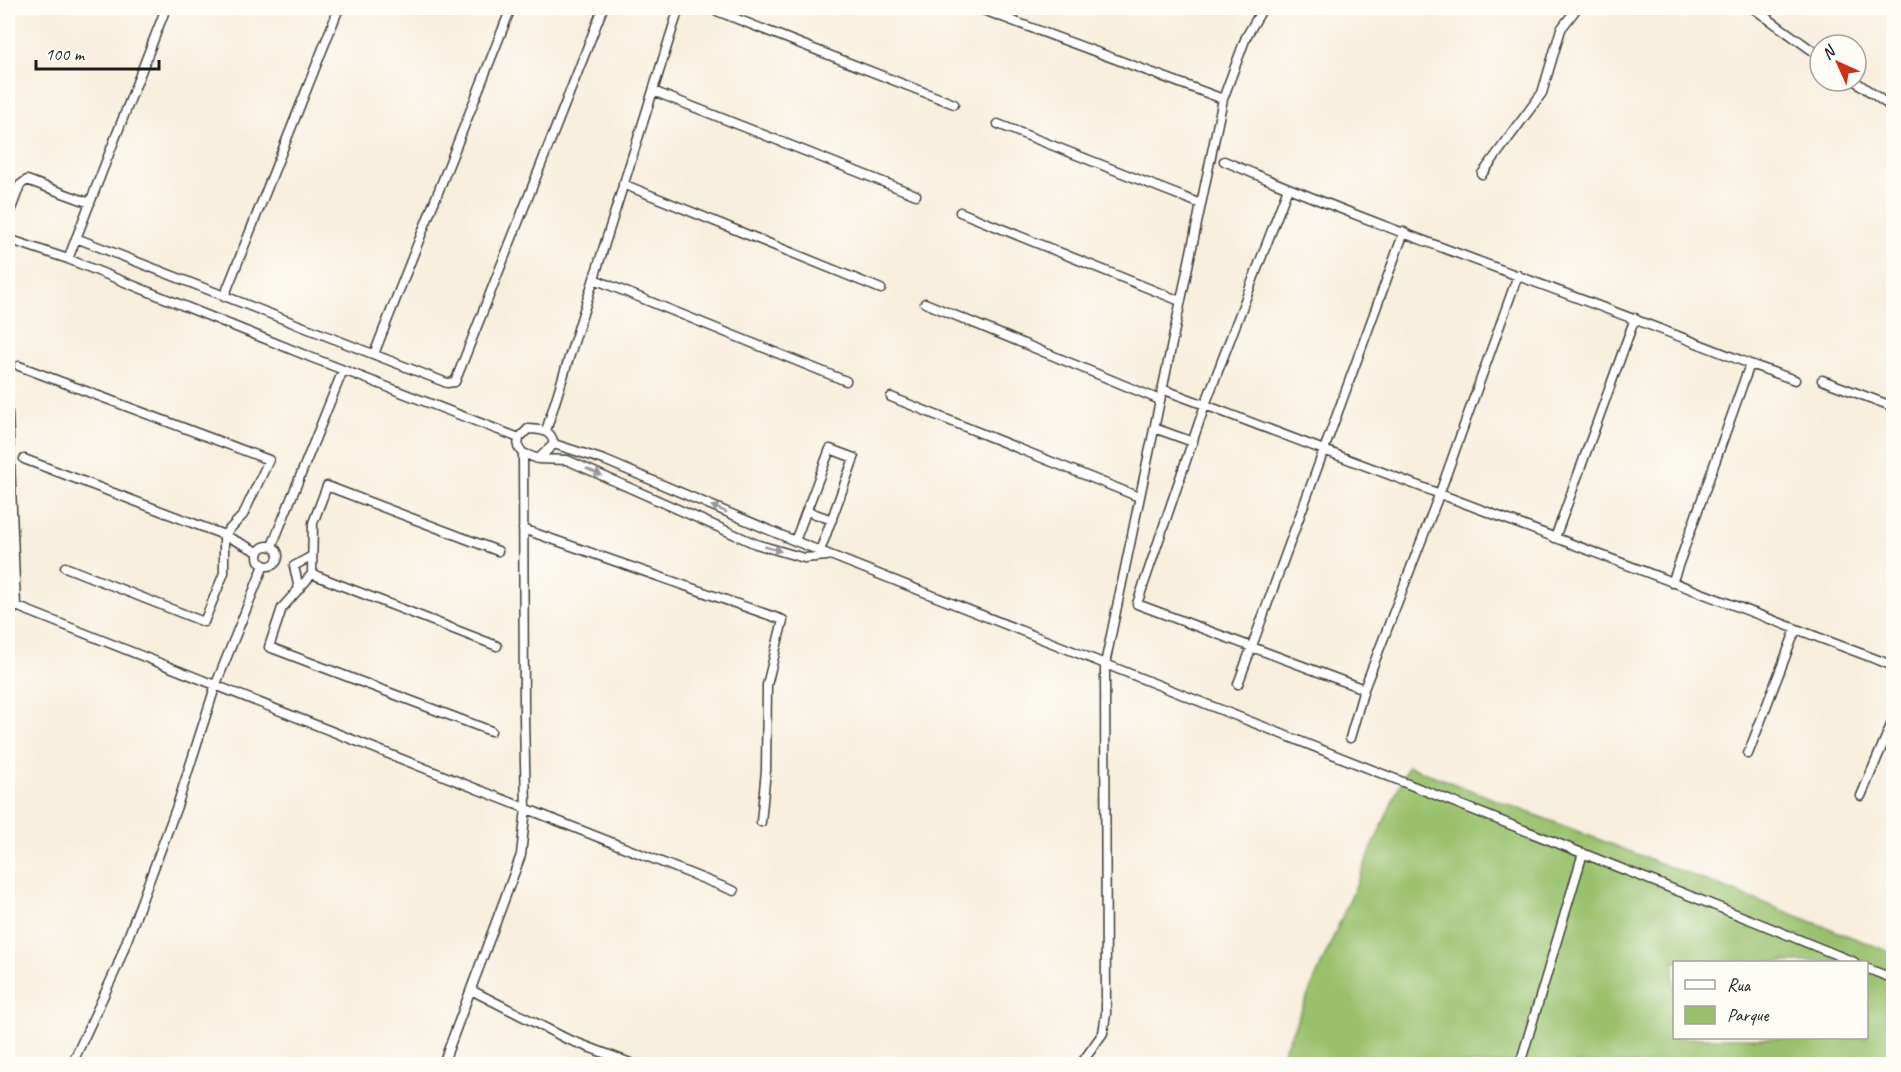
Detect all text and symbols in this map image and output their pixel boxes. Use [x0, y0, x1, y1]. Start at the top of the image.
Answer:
scale bar [36, 33, 159, 71]
north arrow [1808, 33, 1868, 93]
text: N [1818, 40, 1841, 64]
text: 100 m [45, 43, 86, 65]
one-way arrow [586, 467, 604, 477]
one-way arrow [709, 504, 727, 514]
one-way arrow [764, 545, 782, 554]
legend [1673, 961, 1868, 1039]
text: Rua [1727, 974, 1752, 996]
text: Parque [1727, 1004, 1769, 1026]

